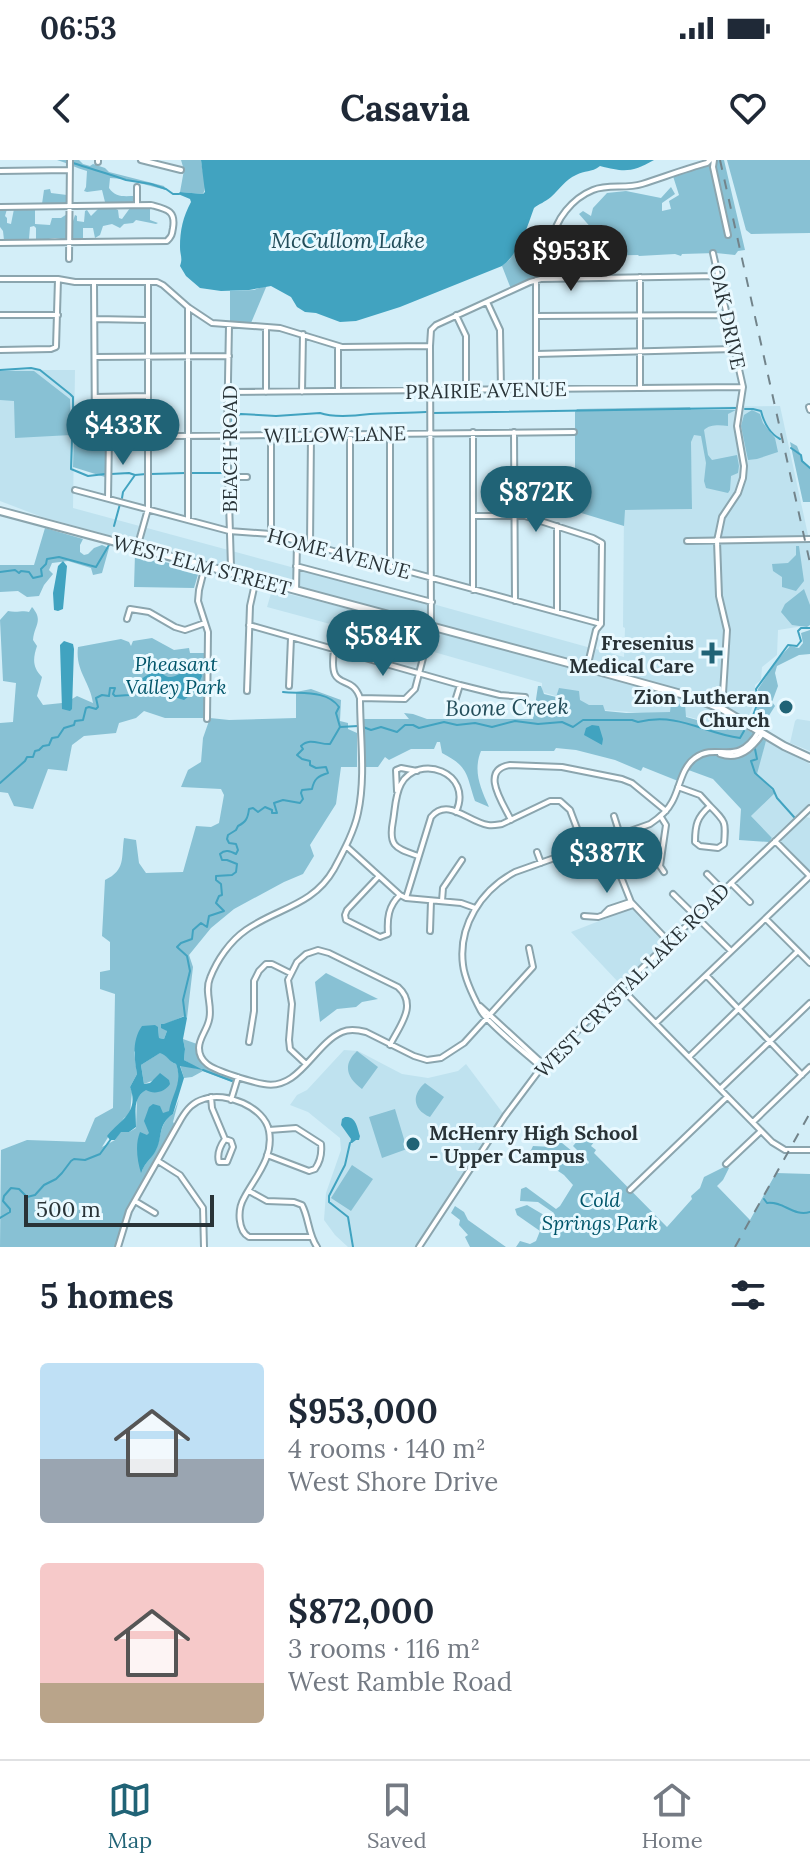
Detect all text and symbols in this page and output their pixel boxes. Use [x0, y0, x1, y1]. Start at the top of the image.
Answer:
text: 06:53 [40, 9, 117, 47]
text: Casavia [340, 85, 470, 131]
icon: back [40, 86, 84, 130]
icon: heart [726, 86, 770, 130]
pin: $953K [515, 225, 627, 293]
water label: McCullom Lake [271, 226, 425, 254]
text: $953K [532, 234, 610, 267]
street label: OAK DRIVE [705, 262, 751, 372]
street label: PRAIRIE AVENUE [405, 376, 567, 404]
street label: BEACH ROAD [217, 385, 242, 513]
pin: $433K [67, 399, 179, 467]
text: $433K [84, 408, 162, 441]
street label: WILLOW LANE [264, 420, 406, 448]
pin: $872K [480, 466, 592, 534]
text: $872K [499, 475, 573, 508]
street label: HOME AVENUE [265, 522, 413, 584]
street label: WEST ELM STREET [110, 529, 294, 601]
pin: $584K [327, 610, 439, 678]
text: $584K [345, 619, 421, 652]
place label: Fresenius Medical Care [569, 630, 694, 678]
marker: Fresenius Medical Care [701, 642, 723, 664]
park label: Pheasant Valley Park [125, 651, 227, 699]
place label: Zion Lutheran Church [634, 684, 771, 732]
water label: Boone Creek [445, 692, 569, 722]
marker: Zion Lutheran Church [777, 698, 795, 716]
pin: $387K [551, 827, 663, 895]
text: $387K [569, 836, 645, 869]
street label: WEST CRYSTAL LAKE ROAD [529, 877, 735, 1083]
place label: McHenry High School - Upper Campus [429, 1120, 638, 1168]
marker: McHenry High School - Upper Campus [404, 1135, 422, 1153]
park label: Cold Springs Park [542, 1187, 658, 1235]
scale bar [24, 1191, 214, 1227]
text: 500 m [36, 1195, 101, 1223]
icon: filters [726, 1273, 770, 1317]
text: 5 homes [40, 1274, 174, 1317]
text: $953,000 [288, 1389, 438, 1432]
icon: home [104, 1395, 200, 1491]
text: 4 rooms · 140 m² [288, 1432, 486, 1465]
text: West Shore Drive [288, 1465, 498, 1498]
text: $872,000 [288, 1589, 434, 1632]
icon: home [104, 1595, 200, 1691]
text: 3 rooms · 116 m² [288, 1632, 480, 1665]
text: West Ramble Road [288, 1665, 512, 1698]
tab: Map [107, 1778, 152, 1854]
tab: Saved [367, 1778, 427, 1854]
tab: Home [641, 1778, 703, 1854]

